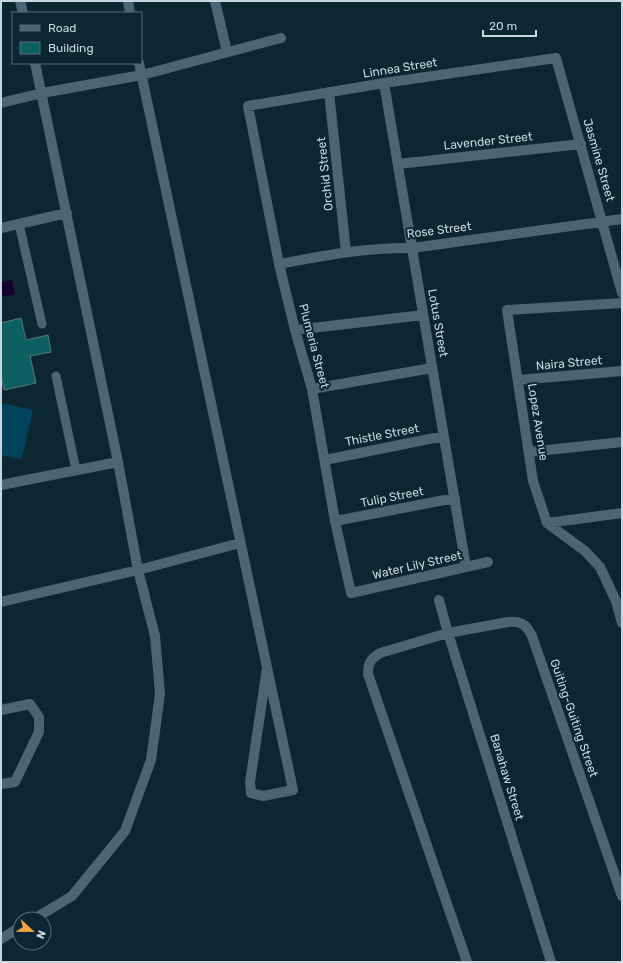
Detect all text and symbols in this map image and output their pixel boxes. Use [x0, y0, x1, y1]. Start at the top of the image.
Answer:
legend [12, 12, 142, 64]
scale bar [483, 12, 536, 38]
text: 20 m [489, 19, 517, 33]
text: Road [48, 21, 76, 35]
text: Building [48, 41, 94, 55]
street label: Linnea Street [362, 55, 439, 81]
street label: Jasmine Street [580, 117, 618, 203]
street label: Lavender Street [443, 129, 534, 153]
street label: Orchid Street [314, 136, 336, 212]
street label: Rose Street [406, 219, 472, 241]
street label: Lotus Street [425, 288, 451, 359]
street label: Plumeria Street [296, 302, 332, 390]
street label: Naira Street [535, 353, 603, 373]
street label: Lopez Avenue [525, 382, 551, 462]
street label: Thistle Street [344, 421, 420, 449]
street label: Tulip Street [359, 484, 425, 510]
street label: Water Lily Street [371, 548, 463, 582]
street label: Guiting-Guiting Street [547, 657, 601, 779]
street label: Banahaw Street [487, 732, 527, 822]
north arrow [12, 911, 52, 951]
text: N [33, 928, 48, 941]

